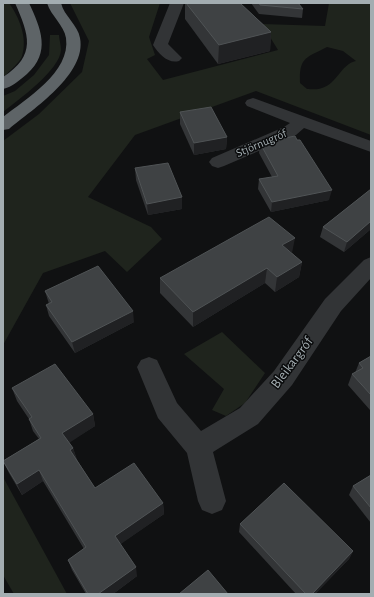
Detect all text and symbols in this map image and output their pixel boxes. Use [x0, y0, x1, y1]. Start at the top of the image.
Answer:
street label: Stjörnugróf [234, 126, 290, 160]
street label: Bleikargróf [268, 334, 316, 391]

